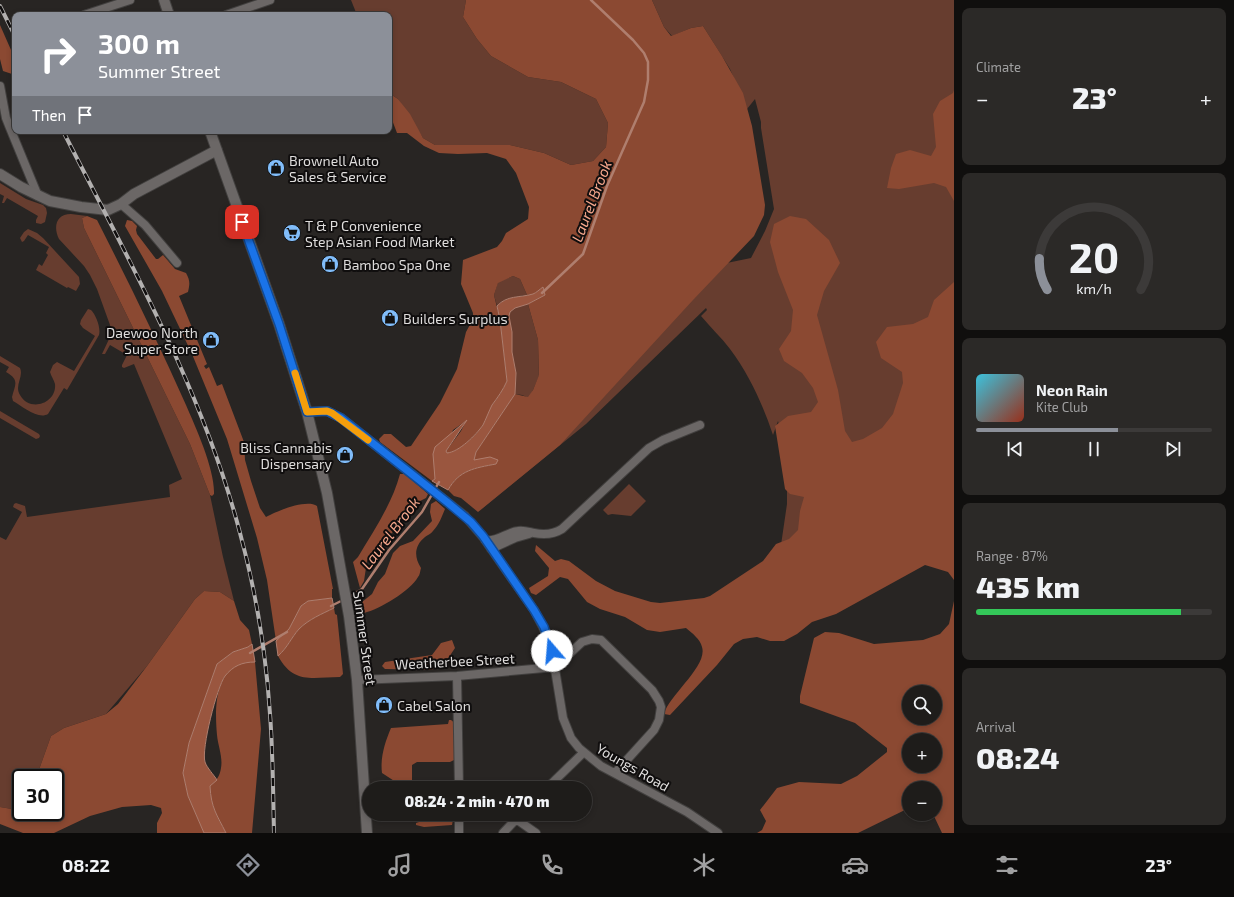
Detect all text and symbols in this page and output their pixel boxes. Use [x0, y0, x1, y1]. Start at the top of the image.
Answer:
text: 300 m [98, 26, 180, 60]
icon: right [32, 28, 84, 80]
text: Climate [976, 59, 1021, 75]
text: Summer Street [98, 60, 220, 82]
text: 23° [1072, 79, 1117, 115]
text: − [976, 85, 989, 111]
text: + [1200, 85, 1212, 111]
icon: arrive [74, 104, 96, 126]
text: Then [32, 106, 66, 124]
place label: Brownell Auto Sales & Service [289, 152, 387, 185]
shop icon: Brownell Auto Sales & Service [266, 158, 286, 178]
water label: Laurel Brook [567, 158, 615, 244]
pin [225, 205, 259, 239]
icon: arrive [231, 211, 253, 233]
place label: T & P Convenience Step Asian Food Market [305, 217, 454, 250]
supermarket icon: T & P Convenience Step Asian Food Market [282, 223, 302, 243]
text: 20 [1069, 230, 1119, 280]
shop icon: Bamboo Spa One [320, 254, 340, 274]
place label: Bamboo Spa One [343, 256, 450, 273]
text: km/h [1076, 279, 1112, 296]
shop icon: Builders Surplus [380, 308, 400, 328]
place label: Builders Surplus [403, 310, 508, 327]
place label: Daewoo North Super Store [106, 324, 198, 357]
shop icon: Daewoo North Super Store [201, 330, 221, 350]
text: Neon Rain [1036, 381, 1108, 399]
text: Kite Club [1036, 399, 1088, 415]
icon: previous [1004, 438, 1026, 460]
icon: pause [1083, 438, 1105, 460]
icon: next [1162, 438, 1184, 460]
place label: Bliss Cannabis Dispensary [240, 439, 333, 472]
shop icon: Bliss Cannabis Dispensary [335, 445, 355, 465]
water label: Laurel Brook [357, 493, 423, 573]
text: Range · 87% [976, 548, 1048, 564]
text: 435 km [976, 568, 1080, 604]
street label: Summer Street [350, 590, 380, 686]
position arrow [531, 630, 573, 672]
street label: Weatherbee Street [395, 649, 515, 673]
map controls [902, 685, 942, 821]
button: search [902, 685, 942, 725]
shop icon: Cabel Salon [374, 695, 394, 715]
place label: Cabel Salon [397, 697, 471, 714]
text: Arrival [976, 719, 1016, 735]
button: + [902, 733, 942, 773]
street label: Youngs Road [594, 739, 672, 795]
text: 08:24 [976, 739, 1060, 775]
speed limit sign: 30 [12, 769, 64, 821]
button: − [902, 781, 942, 821]
text: 08:24 · 2 min · 470 m [404, 792, 550, 810]
icon: directions [234, 851, 262, 879]
icon: music [386, 851, 414, 879]
icon: phone [538, 851, 566, 879]
icon: climate [690, 851, 718, 879]
icon: car [841, 851, 869, 879]
icon: filters [993, 851, 1021, 879]
text: 08:22 [62, 854, 110, 876]
text: 23° [1145, 854, 1172, 876]

